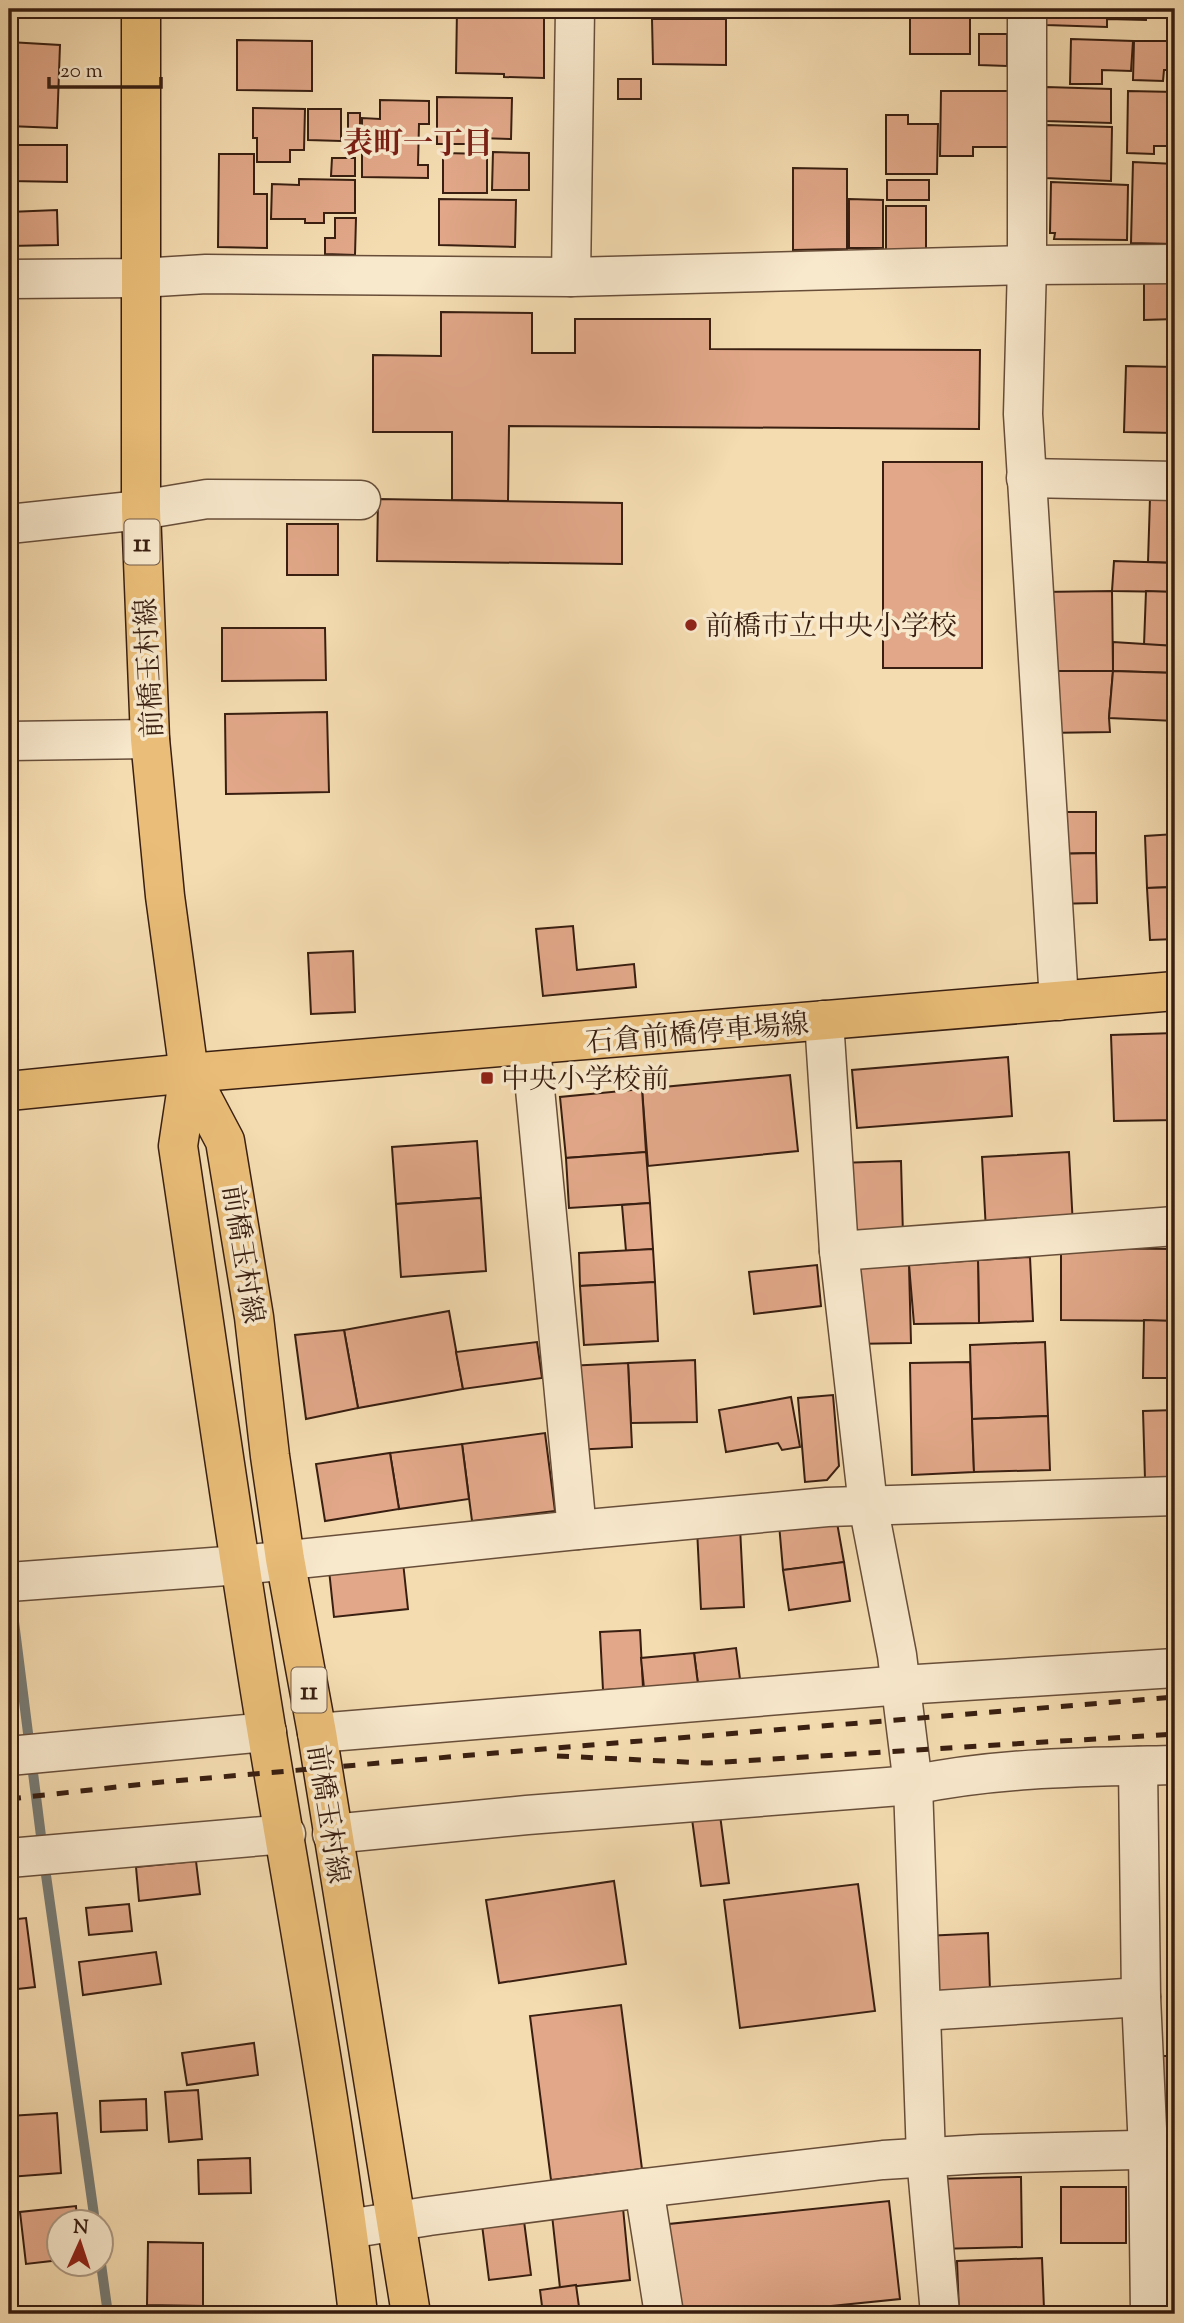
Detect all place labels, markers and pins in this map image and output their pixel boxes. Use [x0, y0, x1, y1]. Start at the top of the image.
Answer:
place label: 前橋市立中央小学校 [705, 608, 957, 648]
marker: 前橋市立中央小学校 [683, 617, 699, 633]
place label: 中央小学校前 [501, 1061, 669, 1101]
marker: 中央小学校前 [479, 1070, 495, 1086]

